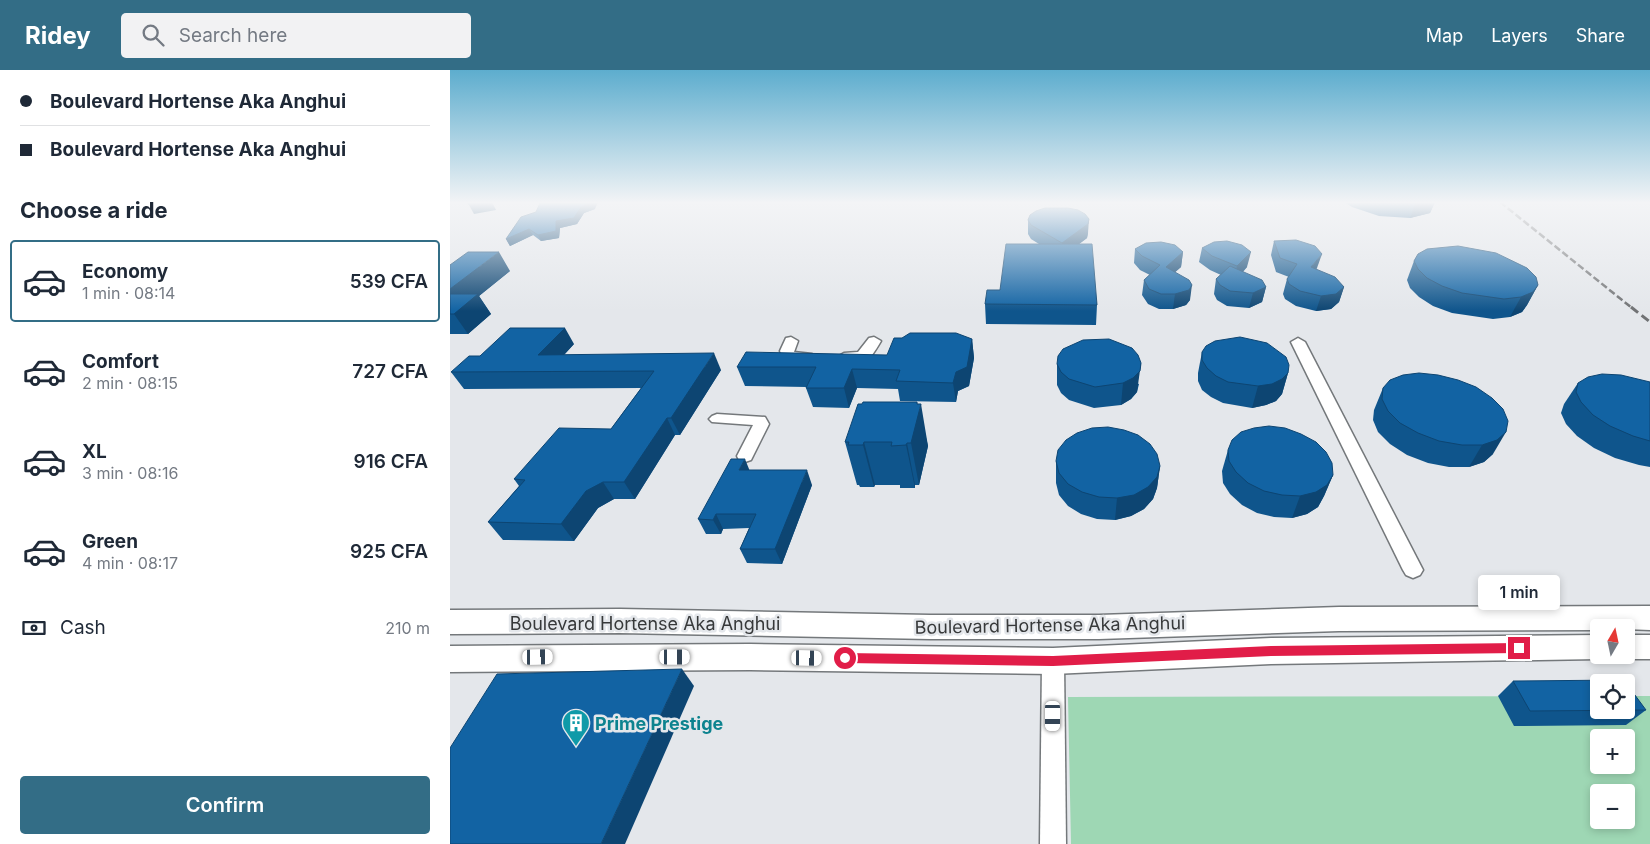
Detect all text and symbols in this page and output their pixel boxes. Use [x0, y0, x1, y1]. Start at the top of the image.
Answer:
search box [121, 13, 471, 58]
text: Ridey [25, 21, 91, 50]
icon: search [139, 21, 167, 49]
text: Search here [179, 24, 287, 47]
text: Map [1426, 25, 1463, 46]
text: Layers [1491, 25, 1548, 46]
text: Share [1576, 25, 1625, 46]
text: Boulevard Hortense Aka Anghui [50, 90, 346, 113]
text: Boulevard Hortense Aka Anghui [50, 138, 346, 161]
text: Choose a ride [20, 197, 168, 223]
icon: car [22, 259, 67, 304]
text: Economy [82, 260, 168, 283]
text: 539 CFA [350, 270, 428, 293]
text: 1 min · 08:14 [82, 283, 175, 303]
icon: car [22, 349, 67, 394]
text: Comfort [82, 350, 159, 373]
text: 727 CFA [352, 360, 428, 383]
text: 2 min · 08:15 [82, 373, 178, 393]
icon: car [22, 439, 67, 484]
text: XL [82, 440, 107, 463]
text: 916 CFA [354, 450, 428, 473]
text: 3 min · 08:16 [82, 463, 178, 483]
icon: car [22, 529, 67, 574]
text: Green [82, 530, 138, 553]
text: 925 CFA [350, 540, 428, 563]
text: 4 min · 08:17 [82, 553, 178, 573]
callout: 1 min [1478, 576, 1560, 610]
text: 1 min [1499, 582, 1539, 602]
street label: Boulevard Hortense Aka Anghui [914, 612, 1186, 638]
street label: Boulevard Hortense Aka Anghui [510, 613, 780, 634]
icon: cash [20, 614, 48, 642]
text: Cash [60, 616, 106, 639]
text: 210 m [385, 618, 430, 638]
north arrow [1590, 619, 1635, 664]
map controls [1590, 619, 1635, 829]
route end [1508, 637, 1530, 659]
route start [834, 647, 856, 669]
car [522, 649, 553, 665]
car [660, 650, 690, 665]
car [791, 650, 822, 666]
button: locate [1590, 674, 1635, 719]
car [1045, 701, 1060, 731]
building icon: Prime Prestige [561, 708, 591, 747]
place label: Prime Prestige [595, 713, 724, 734]
button: + [1590, 729, 1635, 774]
button: Confirm [20, 776, 430, 834]
button: − [1590, 784, 1635, 829]

